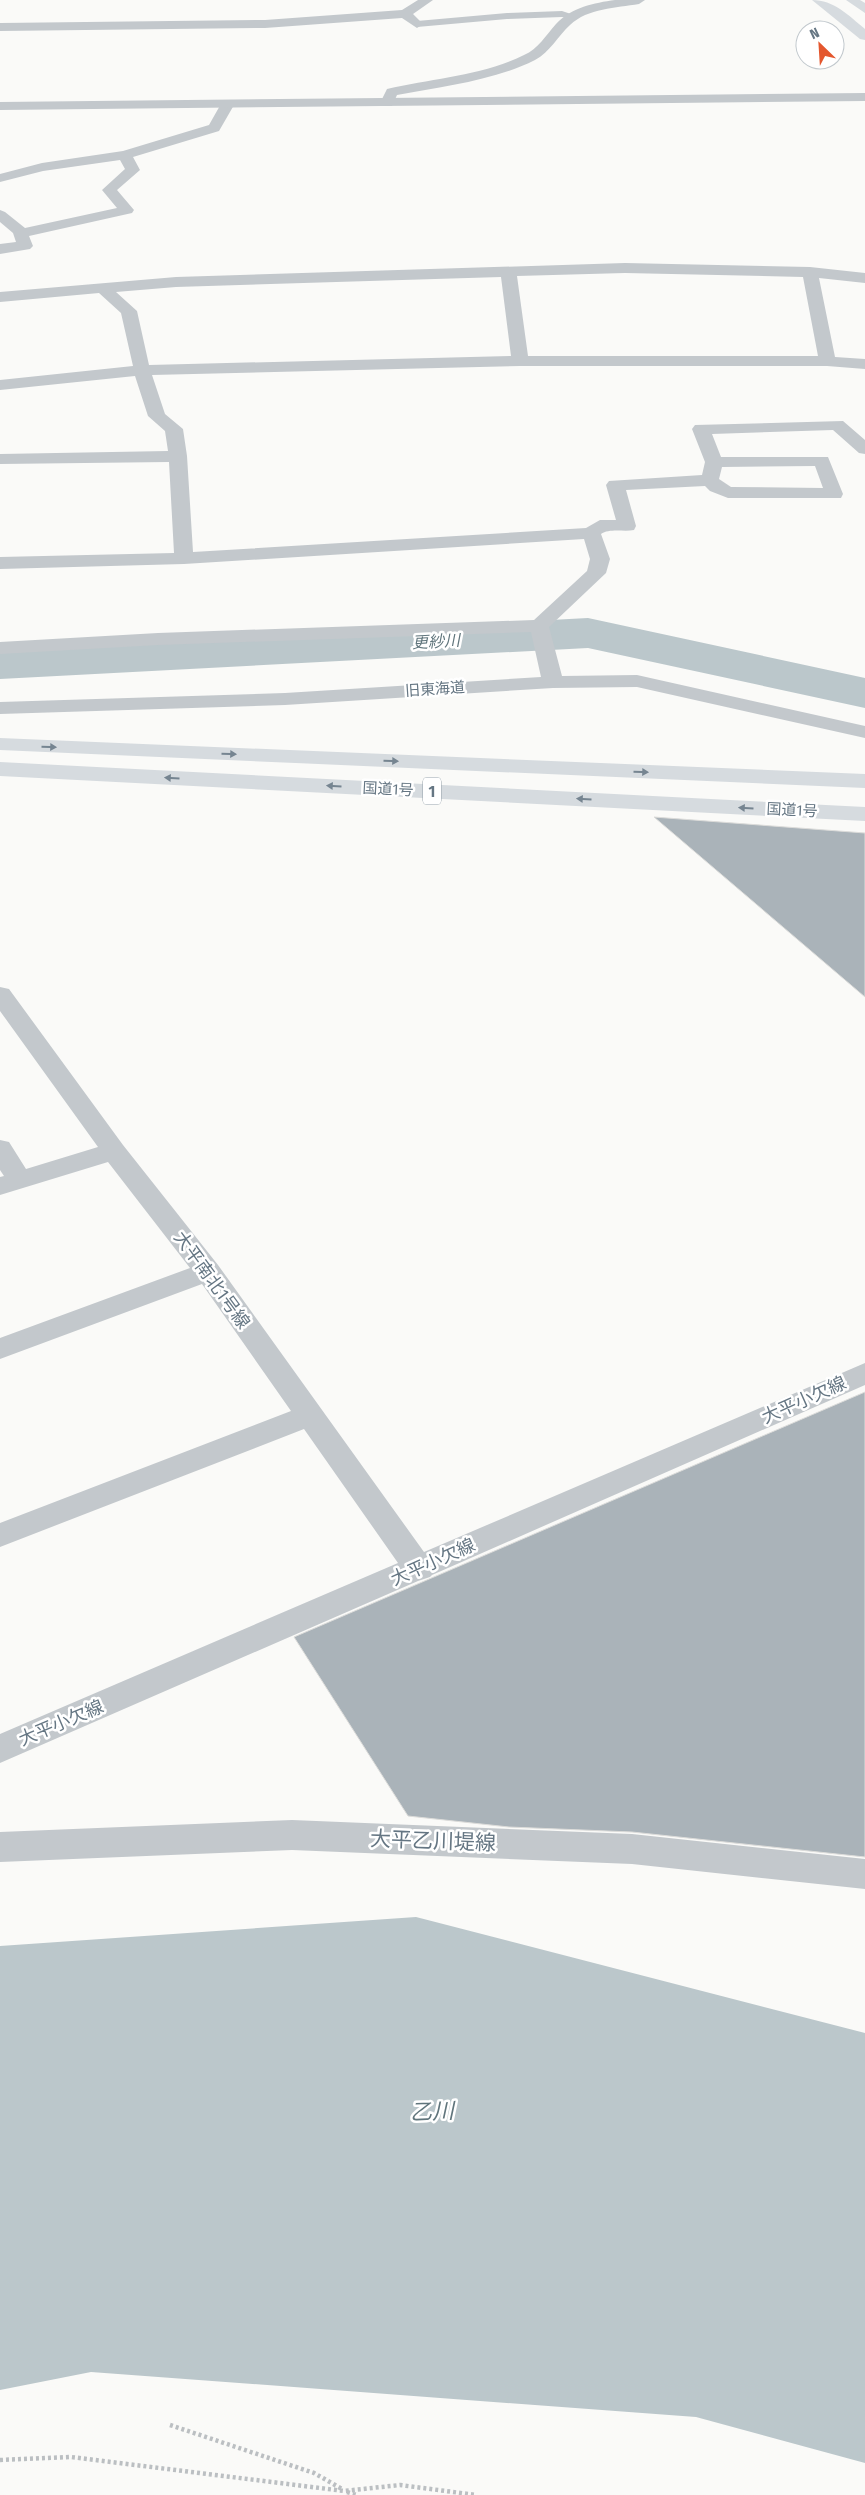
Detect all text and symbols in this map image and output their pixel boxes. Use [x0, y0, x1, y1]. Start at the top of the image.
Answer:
north arrow [795, 20, 845, 70]
text: N [807, 24, 822, 43]
water label: 更紗川 [412, 631, 462, 652]
street label: 旧東海道 [404, 678, 466, 700]
one-way arrow [41, 743, 57, 751]
one-way arrow [221, 751, 237, 759]
one-way arrow [383, 758, 399, 766]
one-way arrow [633, 768, 649, 776]
one-way arrow [164, 773, 180, 781]
road number: 1 [423, 778, 441, 804]
street label: 国道1号 [362, 779, 414, 799]
one-way arrow [326, 782, 342, 790]
one-way arrow [576, 795, 592, 803]
street label: 国道1号 [766, 800, 818, 820]
one-way arrow [738, 803, 754, 811]
street label: 大平南北1号線 [169, 1227, 255, 1333]
street label: 大平小欠線 [758, 1372, 850, 1428]
street label: 大平小欠線 [387, 1534, 479, 1590]
street label: 大平小欠線 [15, 1695, 107, 1751]
street label: 大平乙川堤線 [370, 1826, 496, 1856]
water label: 乙川 [410, 2097, 456, 2126]

